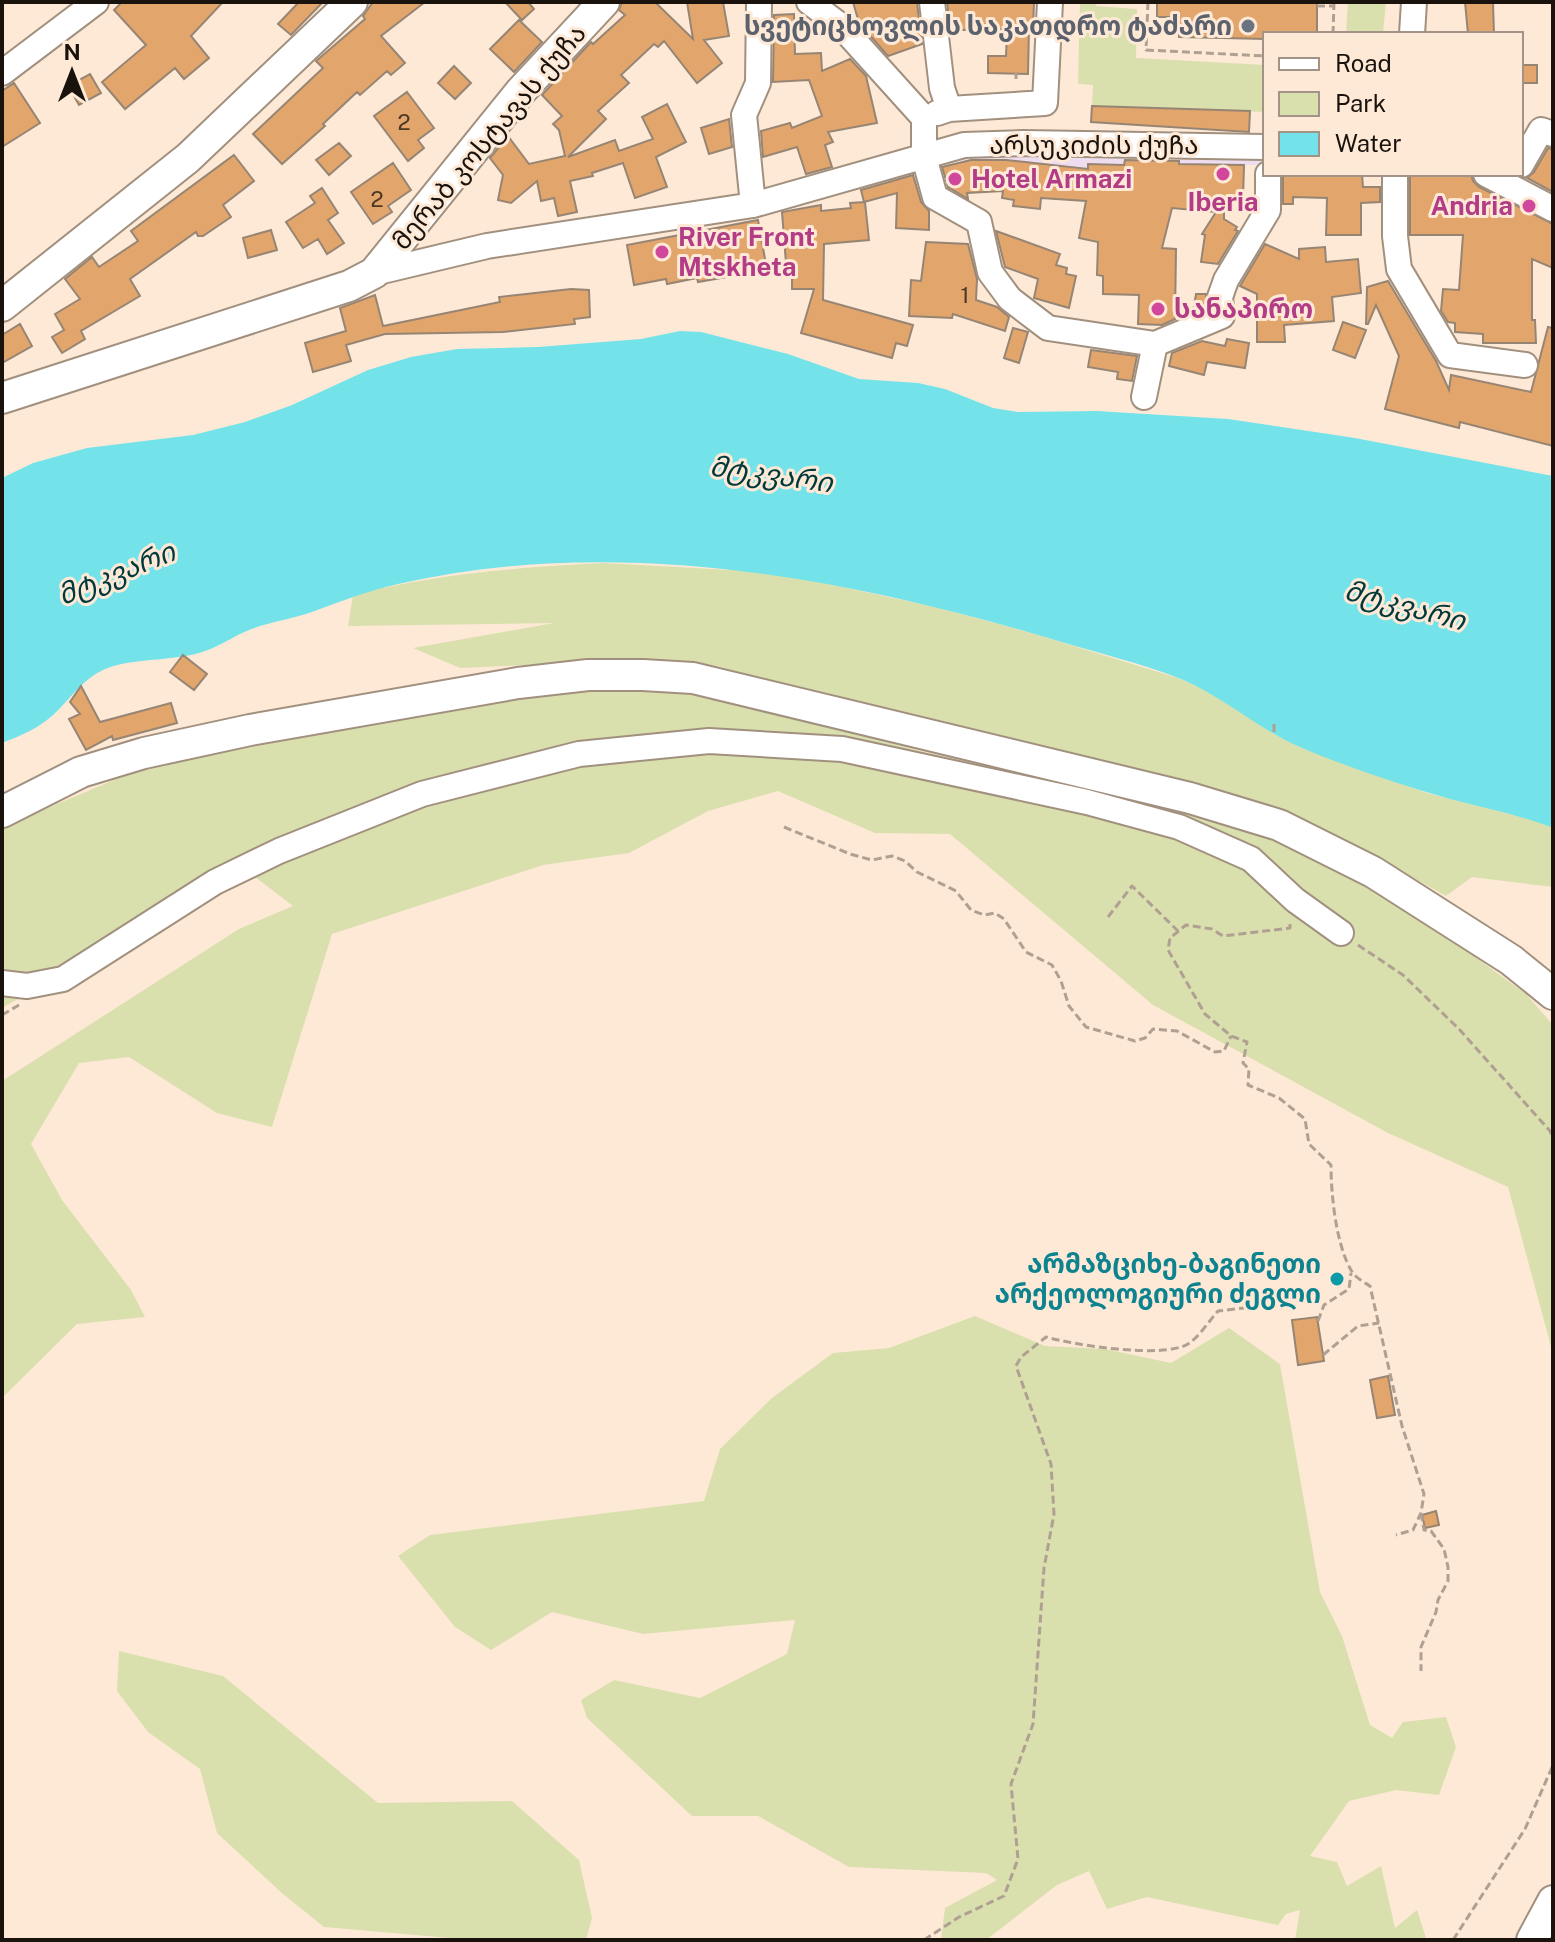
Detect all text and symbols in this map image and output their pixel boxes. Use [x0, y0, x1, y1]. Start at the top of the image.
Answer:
place label: სვეტიცხოვლის საკათდრო ტაძარი [744, 10, 1232, 43]
marker: სვეტიცხოვლის საკათდრო ტაძარი [1239, 17, 1257, 35]
street label: მერაბ კოსტავას ქუჩა [385, 18, 592, 256]
north arrow [32, 32, 112, 112]
legend [1263, 32, 1523, 176]
text: N [63, 39, 81, 65]
text: Road [1335, 49, 1392, 77]
text: Park [1335, 89, 1386, 117]
house number: 2 [397, 109, 411, 135]
street label: არსუკიძის ქუჩა [989, 129, 1199, 160]
text: Water [1335, 129, 1402, 157]
place label: Hotel Armazi [971, 163, 1132, 194]
marker: Iberia [1214, 165, 1232, 183]
marker: Hotel Armazi [946, 170, 964, 188]
house number: 2 [370, 186, 384, 212]
place label: Iberia [1187, 186, 1259, 217]
place label: Andria [1430, 190, 1513, 221]
marker: Andria [1520, 197, 1538, 215]
place label: River Front Mtskheta [678, 221, 815, 282]
marker: River Front Mtskheta [653, 243, 671, 261]
house number: 1 [961, 282, 969, 308]
place label: სანაპირო [1174, 293, 1313, 324]
marker: სანაპირო [1149, 300, 1167, 318]
water label: მტკვარი [707, 449, 836, 500]
water label: მტკვარი [52, 533, 181, 612]
water label: მტკვარი [1341, 573, 1471, 638]
place label: არმაზციხე-ბაგინეთი არქეოლოგიური ძეგლი [995, 1248, 1321, 1310]
marker: არმაზციხე-ბაგინეთი არქეოლოგიური ძეგლი [1328, 1270, 1346, 1288]

